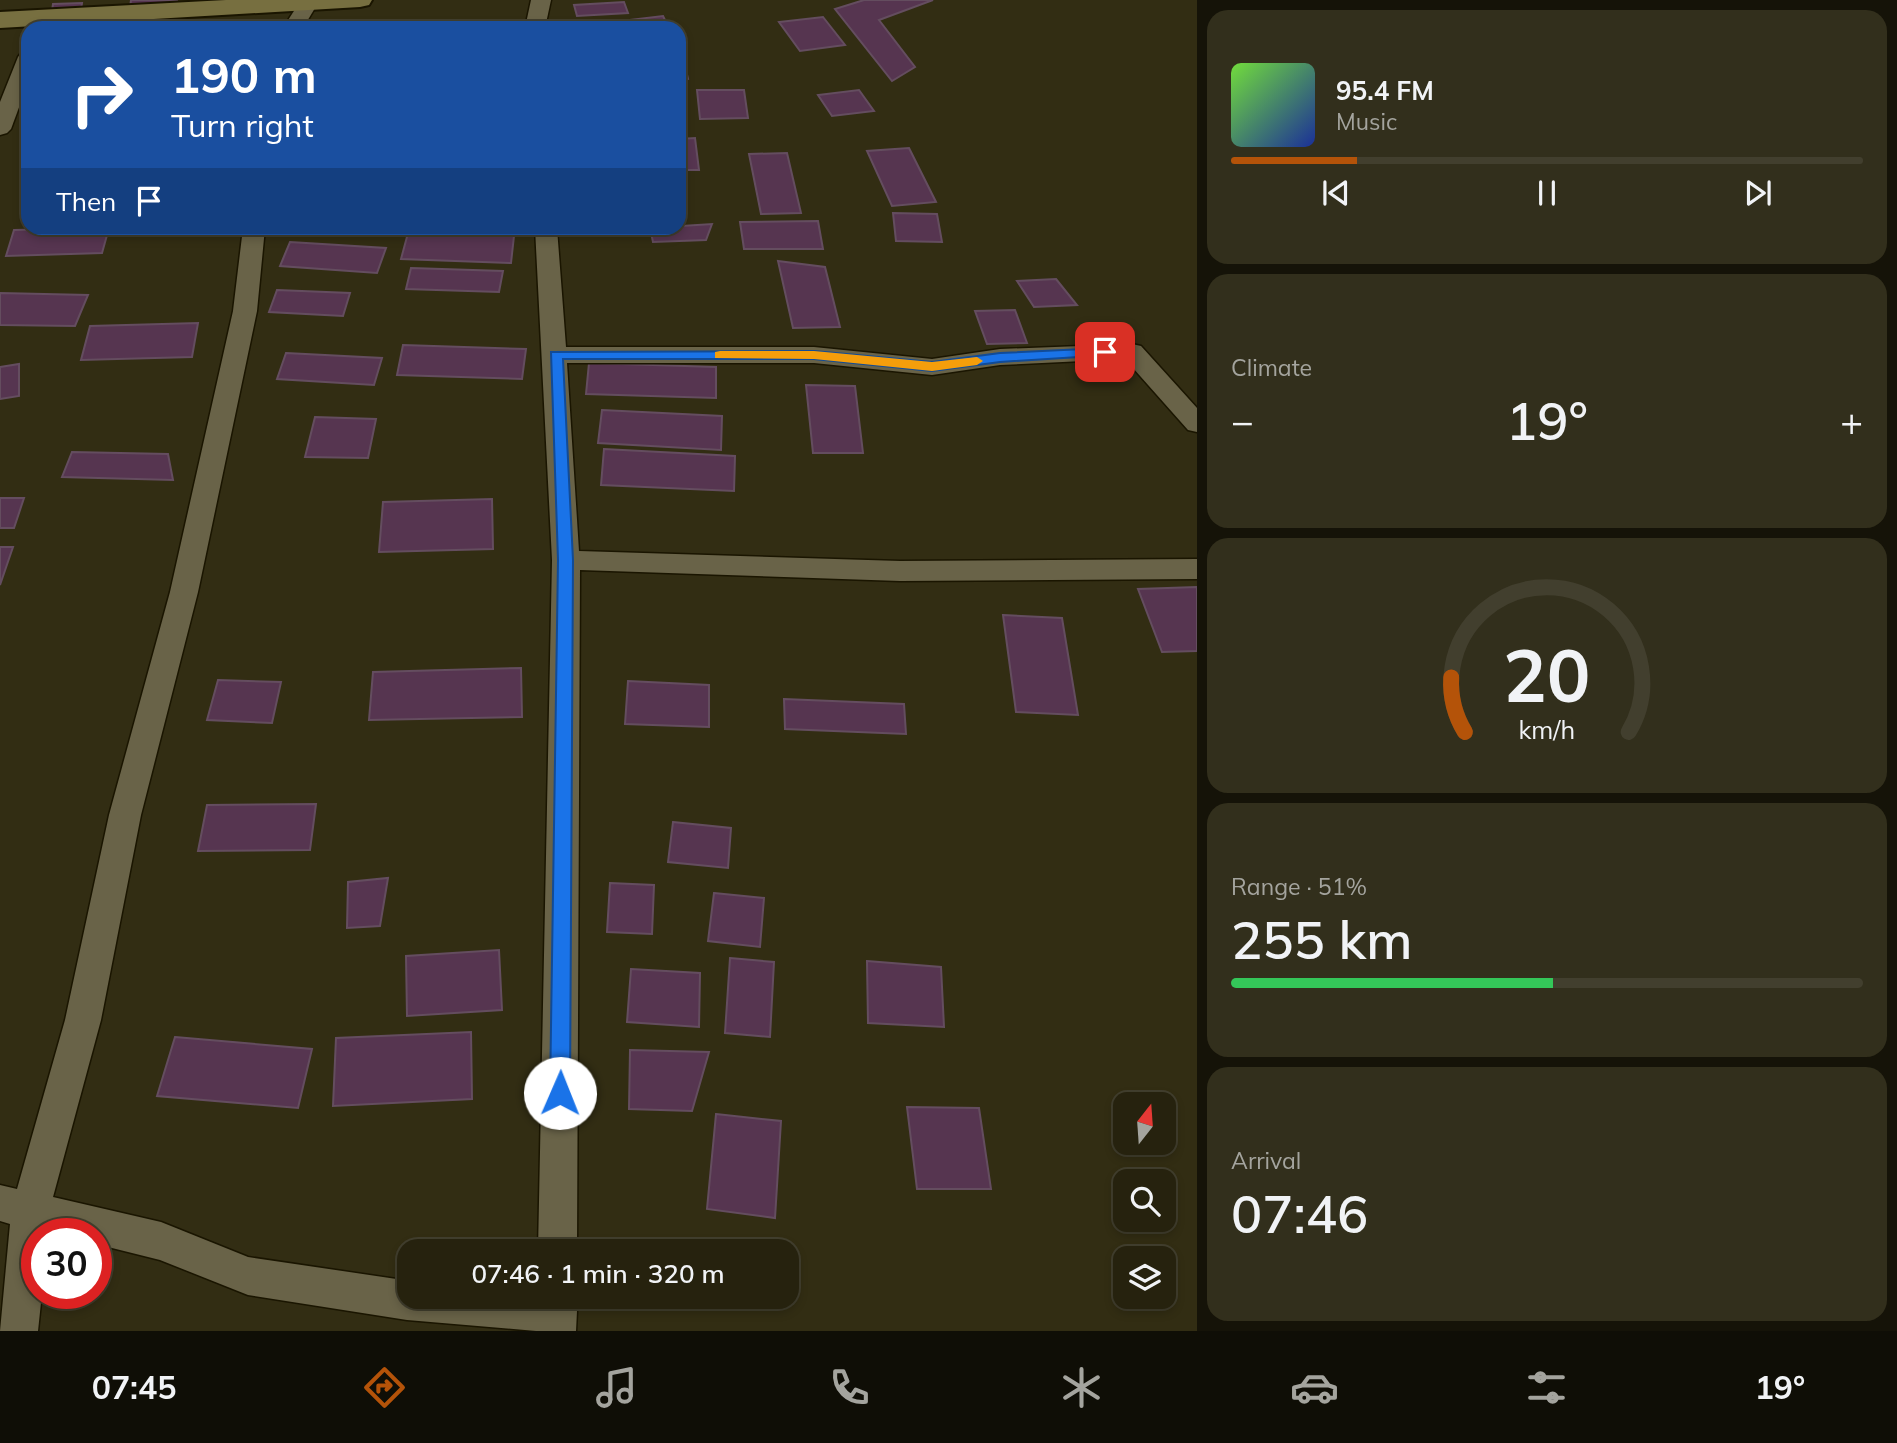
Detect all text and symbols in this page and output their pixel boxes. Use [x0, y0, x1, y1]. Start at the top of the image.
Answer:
text: 190 m [171, 44, 317, 105]
icon: right [56, 49, 147, 140]
text: 95.4 FM [1336, 74, 1434, 107]
text: Turn right [171, 105, 314, 145]
text: Music [1336, 107, 1397, 136]
icon: previous [1317, 174, 1355, 212]
icon: pause [1528, 174, 1566, 212]
icon: next [1739, 174, 1777, 212]
icon: arrive [130, 182, 168, 220]
text: Then [56, 185, 116, 218]
pin [1075, 322, 1135, 382]
icon: arrive [1086, 333, 1124, 371]
text: Climate [1231, 353, 1312, 382]
text: 19° [1506, 388, 1588, 453]
text: − [1231, 397, 1254, 445]
text: + [1840, 397, 1863, 445]
text: 20 [1503, 629, 1591, 720]
text: km/h [1519, 713, 1575, 744]
text: Range · 51% [1231, 872, 1367, 901]
text: 255 km [1231, 907, 1412, 972]
position arrow [523, 1056, 597, 1130]
north arrow [1113, 1092, 1176, 1155]
map controls [1113, 1092, 1176, 1309]
text: Arrival [1231, 1146, 1301, 1175]
button: search [1113, 1169, 1176, 1232]
text: 07:46 [1231, 1181, 1368, 1246]
speed limit sign: 30 [21, 1218, 112, 1309]
button: layers [1113, 1246, 1176, 1309]
text: 07:46 · 1 min · 320 m [471, 1257, 725, 1290]
icon: directions [360, 1363, 409, 1412]
icon: music [592, 1363, 641, 1412]
icon: phone [825, 1363, 874, 1412]
icon: climate [1057, 1363, 1106, 1412]
icon: car [1290, 1363, 1339, 1412]
icon: filters [1522, 1363, 1571, 1412]
text: 07:45 [92, 1367, 176, 1407]
text: 19° [1755, 1367, 1805, 1407]

